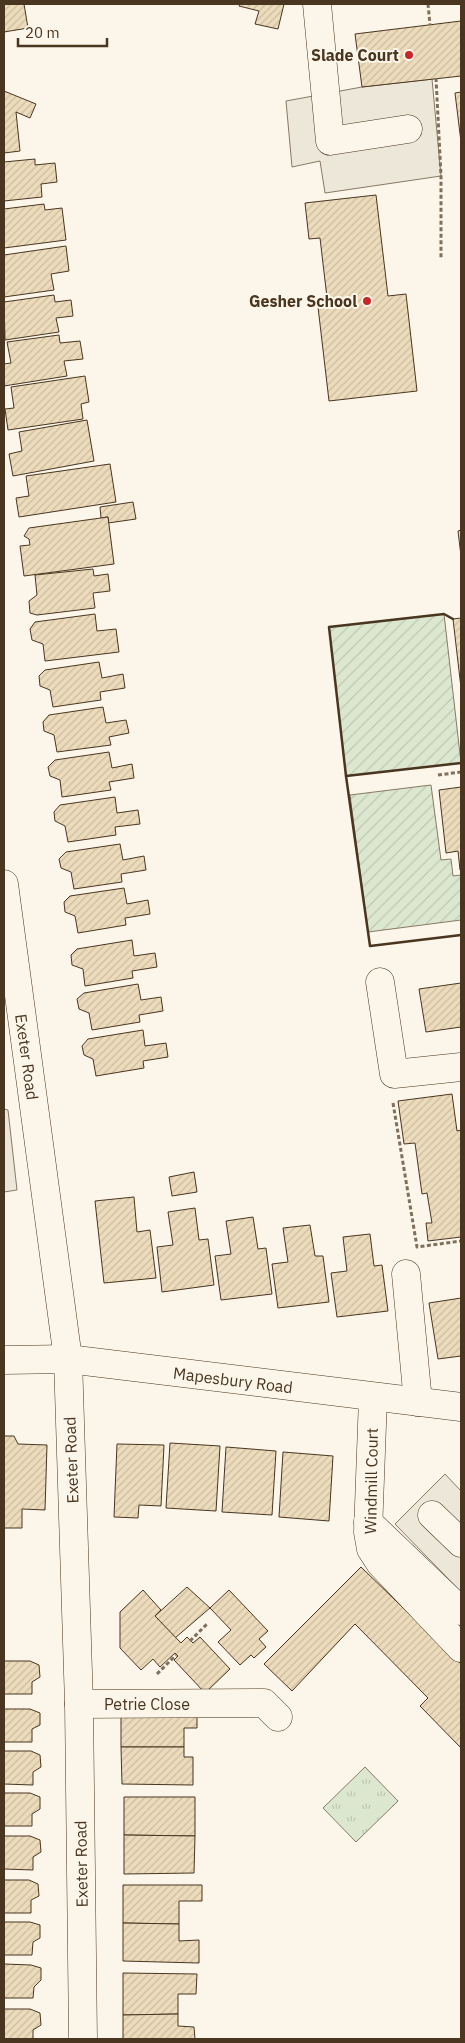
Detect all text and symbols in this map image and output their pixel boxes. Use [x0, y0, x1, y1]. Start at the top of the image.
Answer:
scale bar [18, 15, 106, 47]
text: 20 m [25, 23, 60, 42]
place label: Slade Court [311, 45, 399, 65]
marker: Slade Court [403, 49, 415, 61]
place label: Gesher School [249, 291, 357, 311]
marker: Gesher School [361, 295, 373, 307]
street label: Exeter Road [11, 1013, 43, 1101]
street label: Mapesbury Road [172, 1363, 294, 1397]
street label: Exeter Road [59, 1416, 83, 1504]
street label: Windmill Court [360, 1428, 382, 1534]
street label: Petrie Close [104, 1694, 190, 1714]
street label: Exeter Road [70, 1820, 92, 1908]

